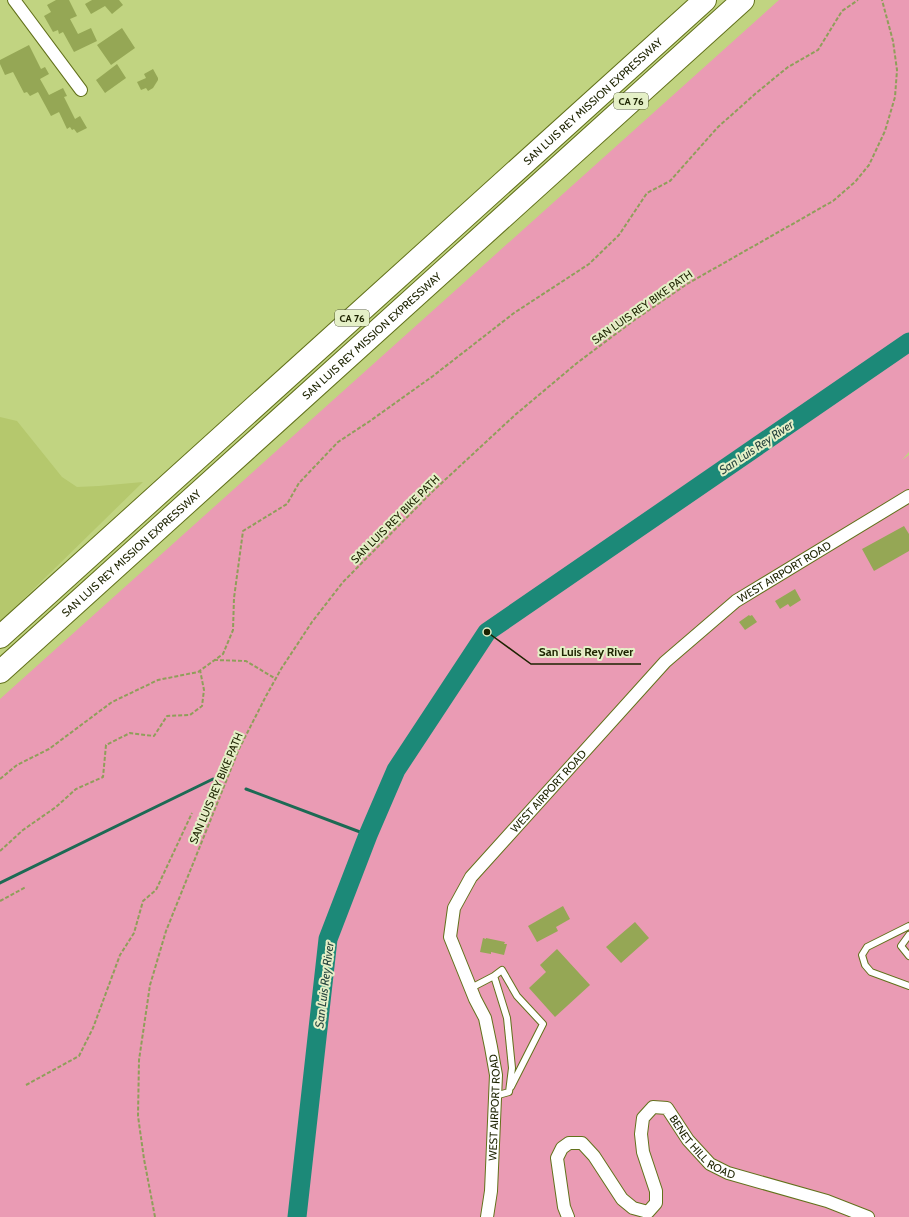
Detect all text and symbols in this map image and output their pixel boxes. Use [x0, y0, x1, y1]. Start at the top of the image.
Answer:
street label: SAN LUIS REY MISSION EXPRESSWAY [520, 34, 666, 168]
road number: CA 76 [614, 93, 648, 109]
street label: SAN LUIS REY BIKE PATH [589, 267, 695, 347]
street label: SAN LUIS REY MISSION EXPRESSWAY [299, 269, 445, 402]
road number: CA 76 [335, 310, 369, 326]
water label: San Luis Rey River [716, 416, 797, 477]
street label: SAN LUIS REY BIKE PATH [348, 472, 442, 566]
street label: SAN LUIS REY MISSION EXPRESSWAY [59, 486, 204, 620]
street label: WEST AIRPORT ROAD [735, 538, 834, 605]
callout: San Luis Rey River [531, 640, 641, 664]
text: San Luis Rey River [539, 644, 633, 659]
street label: SAN LUIS REY BIKE PATH [186, 730, 246, 846]
street label: WEST AIRPORT ROAD [507, 747, 589, 836]
water label: San Luis Rey River [311, 940, 337, 1029]
street label: WEST AIRPORT ROAD [485, 1053, 503, 1161]
street label: BENET HILL ROAD [666, 1112, 737, 1182]

